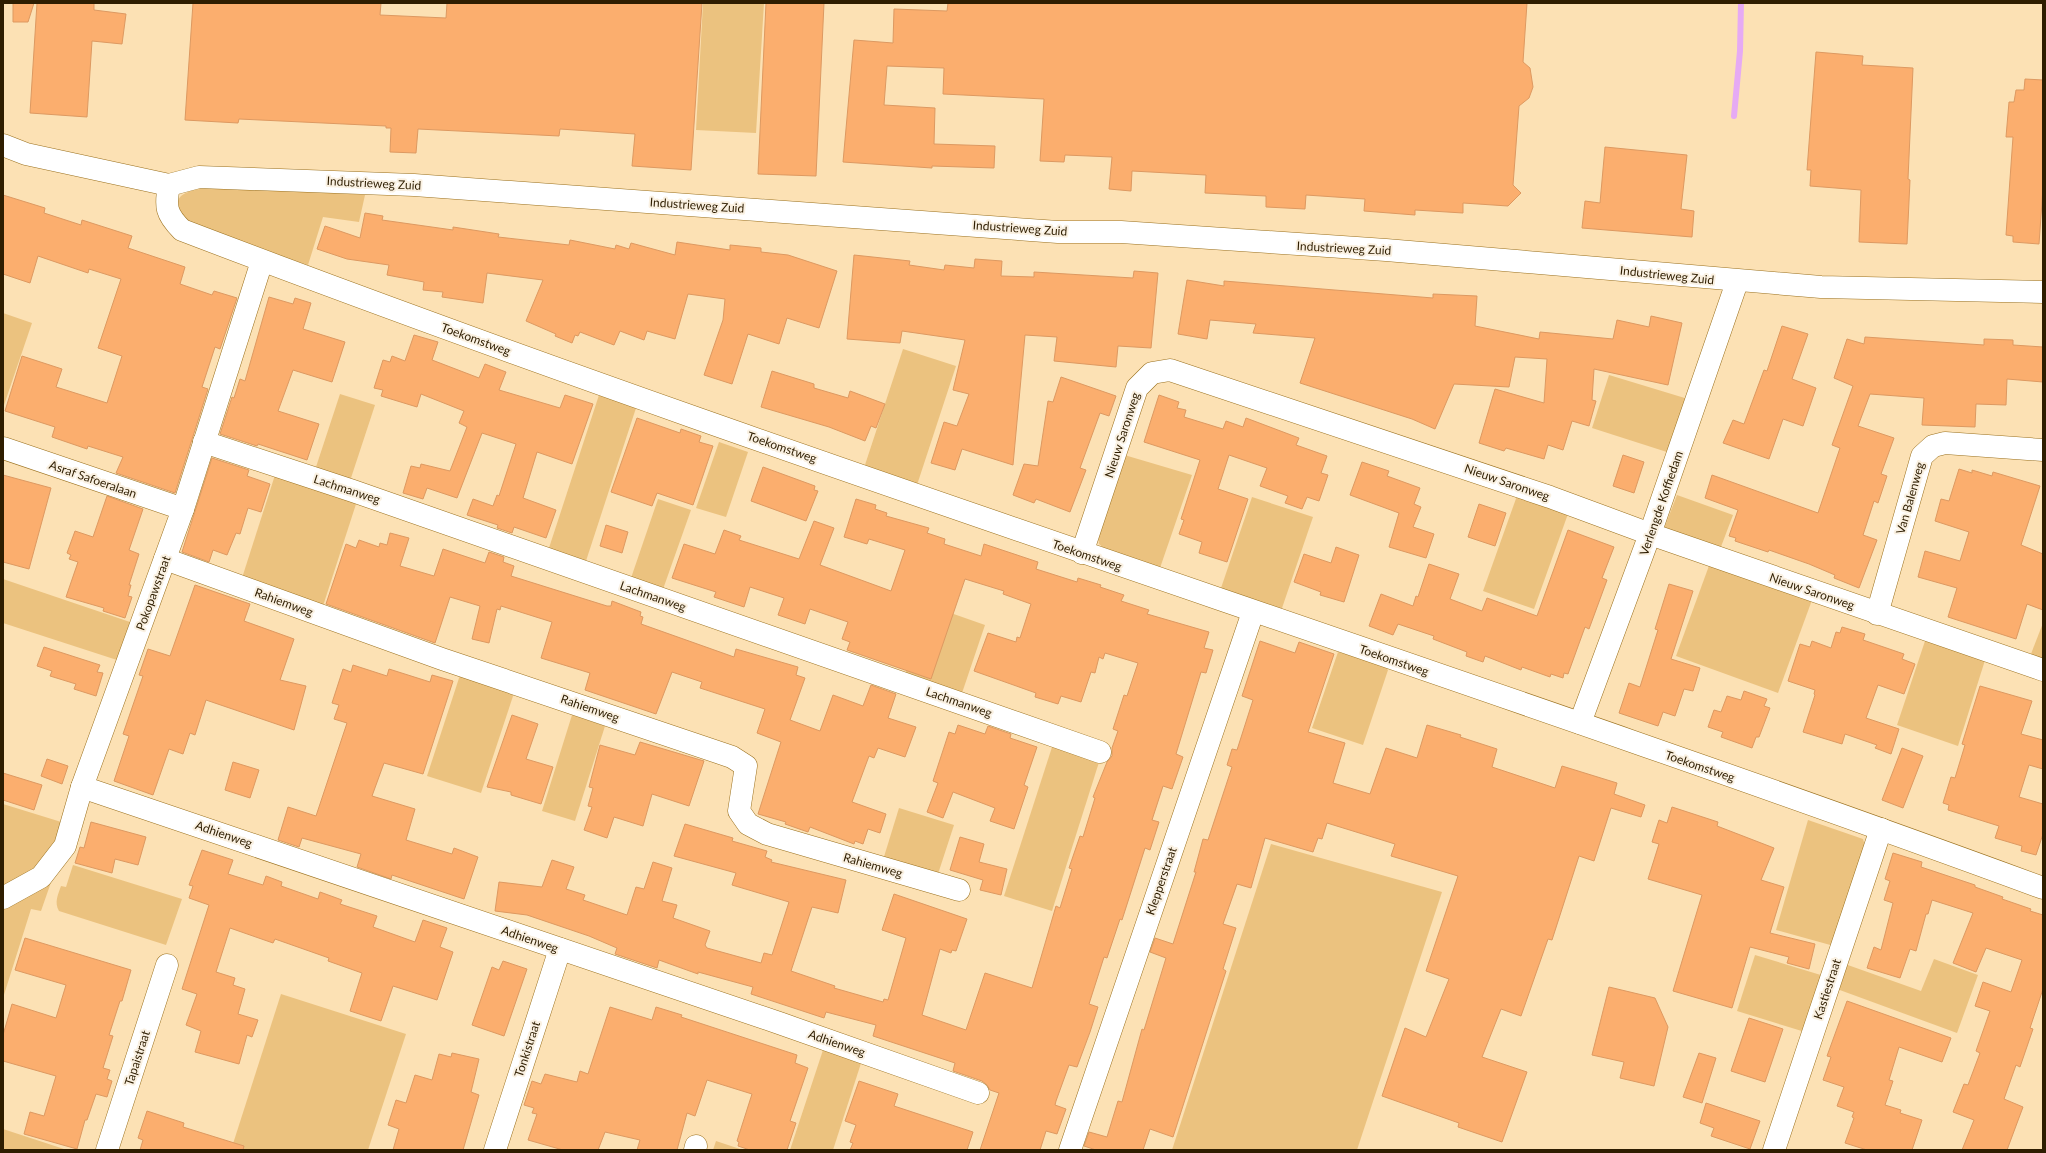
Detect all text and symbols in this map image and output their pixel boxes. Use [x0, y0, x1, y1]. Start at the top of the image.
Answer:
street label: Industrieweg Zuid [326, 173, 422, 193]
street label: Industrieweg Zuid [649, 194, 745, 216]
street label: Industrieweg Zuid [972, 217, 1068, 239]
street label: Industrieweg Zuid [1296, 238, 1392, 258]
street label: Industrieweg Zuid [1619, 263, 1715, 287]
street label: Toekomstweg [439, 320, 513, 358]
street label: Nieuw Saronweg [1101, 390, 1143, 480]
street label: Toekomstweg [745, 428, 819, 466]
street label: Verlengde Koffiedam [1636, 449, 1686, 557]
street label: Asraf Safoeralaan [47, 457, 139, 501]
street label: Nieuw Saronweg [1462, 460, 1552, 504]
street label: Van Balenweg [1893, 460, 1927, 536]
street label: Lachmanweg [312, 471, 382, 507]
street label: Toekomstweg [1050, 536, 1124, 574]
street label: Pokopawstraat [133, 553, 174, 632]
street label: Nieuw Saronweg [1767, 569, 1857, 613]
street label: Lachmanweg [618, 578, 688, 614]
street label: Rahiemweg [253, 585, 315, 619]
street label: Toekomstweg [1357, 641, 1431, 679]
street label: Lachmanweg [924, 684, 994, 720]
street label: Rahiemweg [559, 691, 621, 725]
street label: Toekomstweg [1663, 747, 1737, 785]
street label: Adhienweg [194, 817, 254, 851]
street label: Klepperstraat [1142, 844, 1180, 917]
street label: Rahiemweg [842, 849, 904, 881]
street label: Adhienweg [500, 922, 560, 956]
street label: Kastiestraat [1810, 956, 1844, 1021]
street label: Tonkistraat [511, 1018, 543, 1079]
street label: Adhienweg [807, 1026, 867, 1060]
street label: Tapaistraat [121, 1028, 153, 1088]

